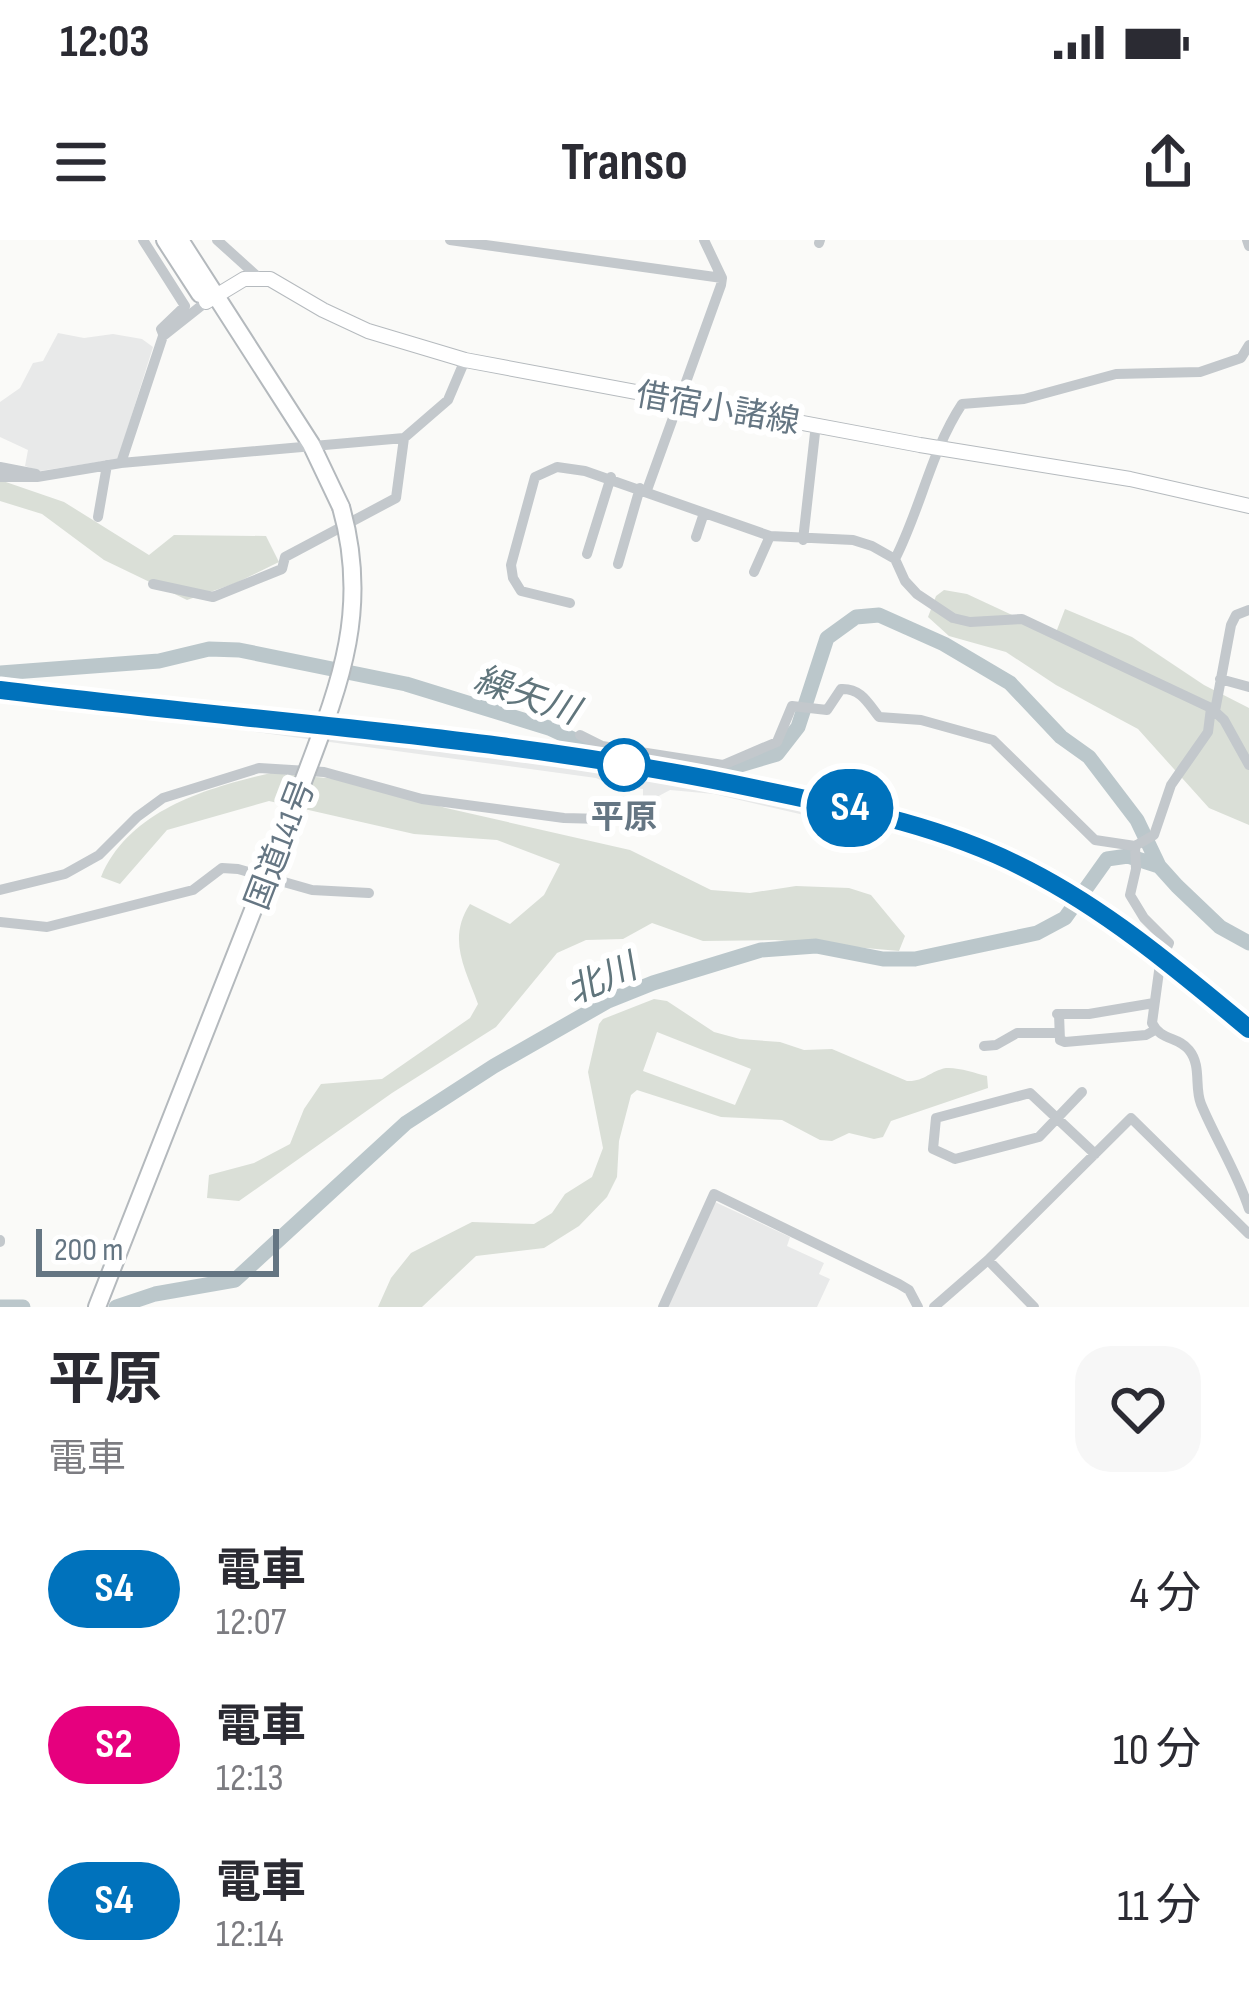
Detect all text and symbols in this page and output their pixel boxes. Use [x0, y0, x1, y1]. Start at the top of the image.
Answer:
text: 12:03 [60, 15, 150, 70]
icon: menu [48, 129, 114, 195]
icon: share [1135, 129, 1201, 195]
text: Transo [561, 130, 688, 195]
street label: 借宿小諸線 [633, 375, 802, 443]
water label: 繰矢川 [468, 658, 588, 736]
marker: 平原 [599, 740, 649, 790]
line badge: S4 [796, 769, 904, 847]
street label: 国道141号 [238, 774, 324, 915]
text: S4 [830, 782, 870, 833]
place label: 平原 [591, 798, 657, 838]
water label: 北川 [560, 944, 647, 1015]
scale bar [36, 1223, 279, 1276]
text: 200 m [54, 1230, 123, 1270]
button: heart [1075, 1346, 1201, 1472]
text: 平原 [48, 1347, 162, 1415]
text: 電車 [48, 1436, 126, 1483]
text: 電車 [216, 1544, 306, 1599]
text: S4 [94, 1563, 134, 1614]
text: 4 分 [1130, 1567, 1201, 1622]
text: 12:07 [216, 1599, 286, 1646]
text: 電車 [216, 1700, 306, 1755]
text: S2 [95, 1719, 133, 1770]
text: 10 分 [1113, 1723, 1201, 1778]
text: 12:13 [216, 1755, 284, 1802]
text: 電車 [216, 1856, 306, 1911]
text: S4 [94, 1875, 134, 1926]
text: 11 分 [1117, 1879, 1201, 1934]
text: 12:14 [216, 1911, 283, 1958]

